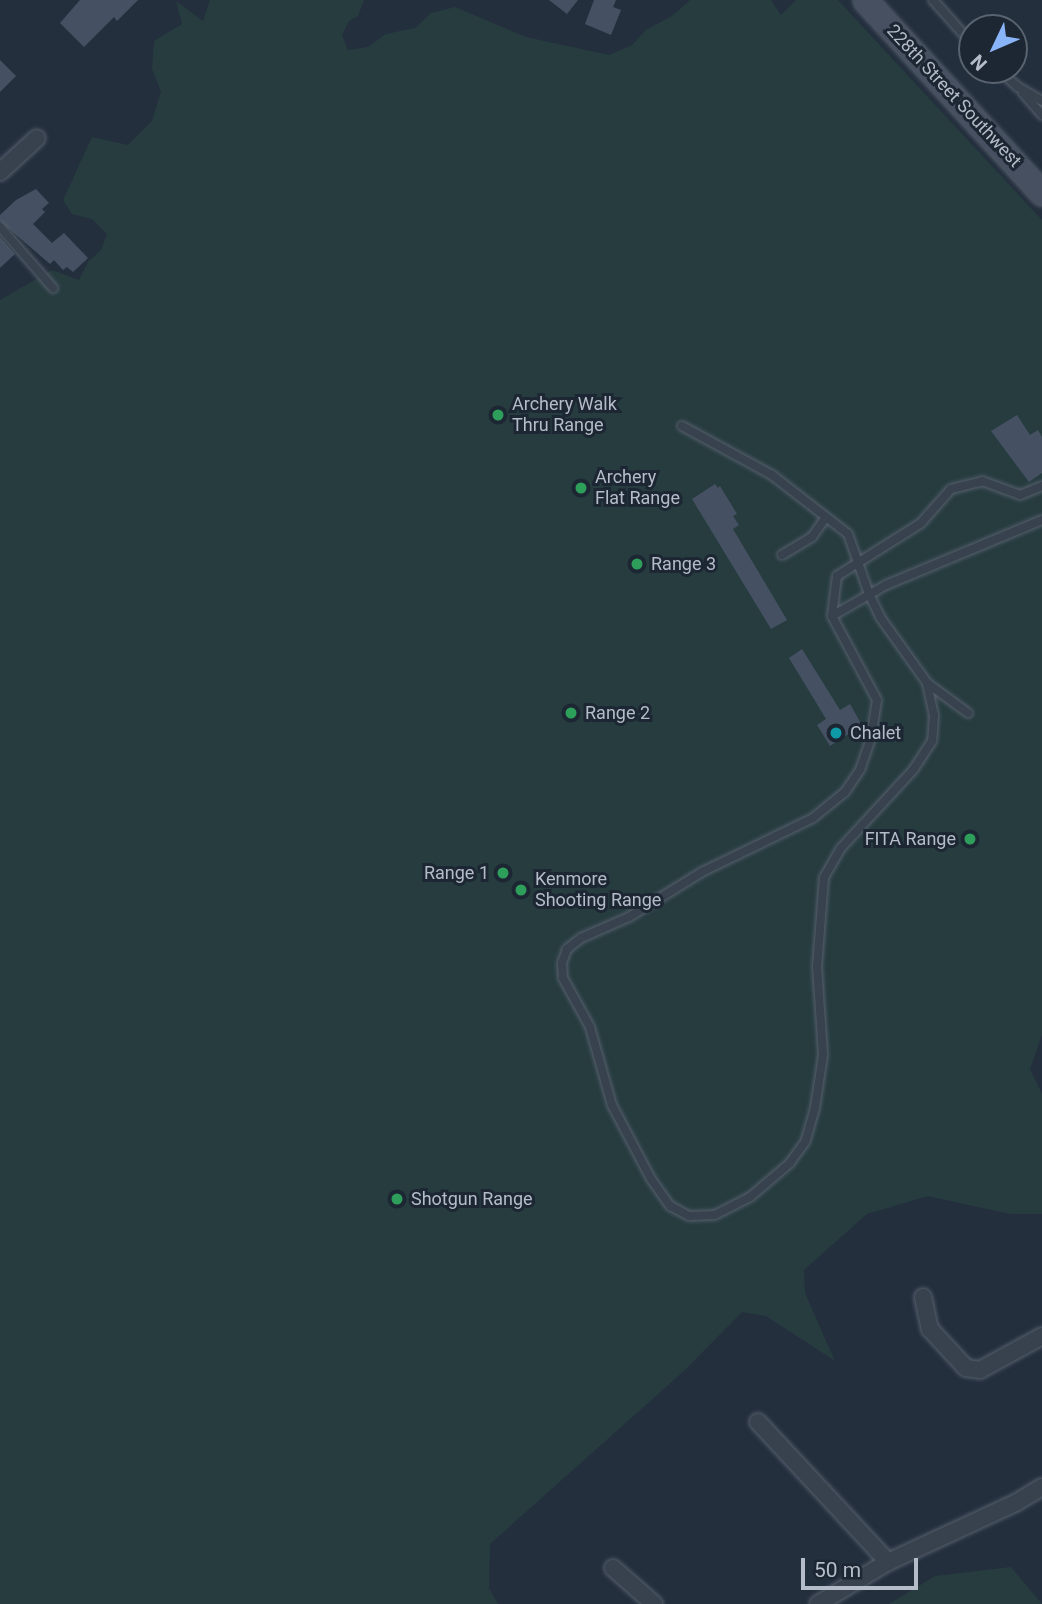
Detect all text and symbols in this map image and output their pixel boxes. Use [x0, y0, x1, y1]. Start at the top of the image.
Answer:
north arrow [958, 14, 1028, 84]
street label: 228th Street Southwest [882, 20, 1026, 172]
text: N [966, 50, 992, 75]
place label: Archery Walk Thru Range [512, 394, 617, 436]
marker: Archery Walk Thru Range [490, 407, 506, 423]
place label: Archery Flat Range [595, 467, 680, 510]
marker: Archery Flat Range [573, 480, 589, 496]
place label: Range 3 [651, 553, 716, 575]
marker: Range 3 [629, 556, 645, 572]
place label: Range 2 [585, 702, 650, 724]
marker: Range 2 [563, 705, 579, 721]
place label: Chalet [850, 722, 901, 744]
marker: Chalet [828, 725, 844, 741]
place label: FITA Range [865, 828, 956, 850]
marker: FITA Range [962, 831, 978, 847]
place label: Range 1 [424, 862, 489, 884]
marker: Range 1 [495, 865, 511, 881]
place label: Kenmore Shooting Range [535, 869, 661, 912]
marker: Kenmore Shooting Range [513, 882, 529, 898]
place label: Shotgun Range [411, 1188, 533, 1210]
marker: Shotgun Range [389, 1191, 405, 1207]
scale bar [804, 1544, 921, 1588]
text: 50 m [814, 1558, 861, 1582]

